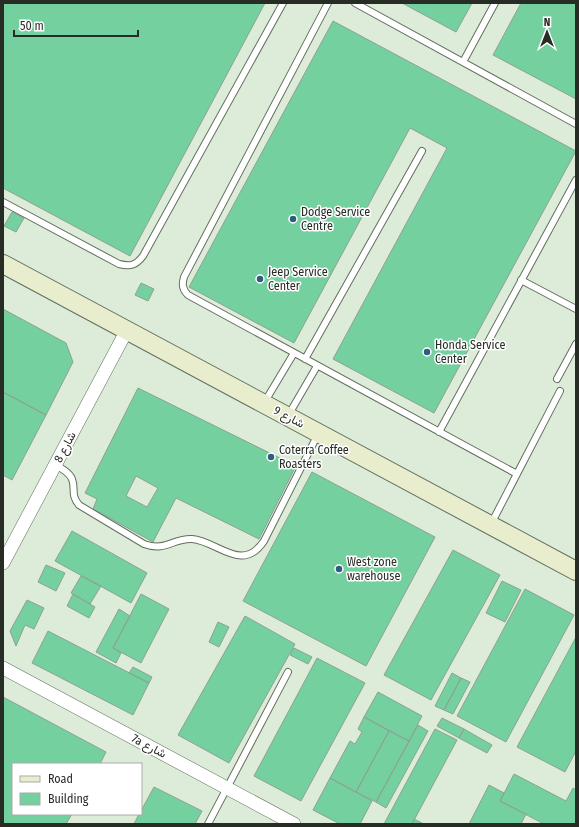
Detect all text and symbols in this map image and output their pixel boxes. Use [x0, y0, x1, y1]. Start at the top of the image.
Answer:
scale bar [14, 12, 138, 38]
north arrow [527, 12, 567, 52]
text: N [544, 16, 550, 29]
text: 50 m [20, 19, 44, 33]
place label: Dodge Service Centre [301, 205, 370, 233]
marker: Dodge Service Centre [288, 214, 298, 224]
place label: Jeep Service Center [268, 265, 328, 293]
marker: Jeep Service Center [255, 274, 265, 284]
place label: Honda Service Center [435, 338, 505, 366]
marker: Honda Service Center [422, 347, 432, 357]
street label: شارع 9 [270, 403, 307, 433]
street label: شارع 8 [51, 429, 81, 466]
place label: Coterra Coffee Roasters [279, 443, 349, 471]
marker: Coterra Coffee Roasters [266, 452, 276, 462]
place label: West zone warehouse [347, 555, 400, 583]
marker: West zone warehouse [334, 564, 344, 574]
street label: 7a شارع [128, 731, 169, 763]
legend [12, 763, 142, 815]
text: Road [48, 772, 73, 786]
text: Building [48, 792, 89, 806]

